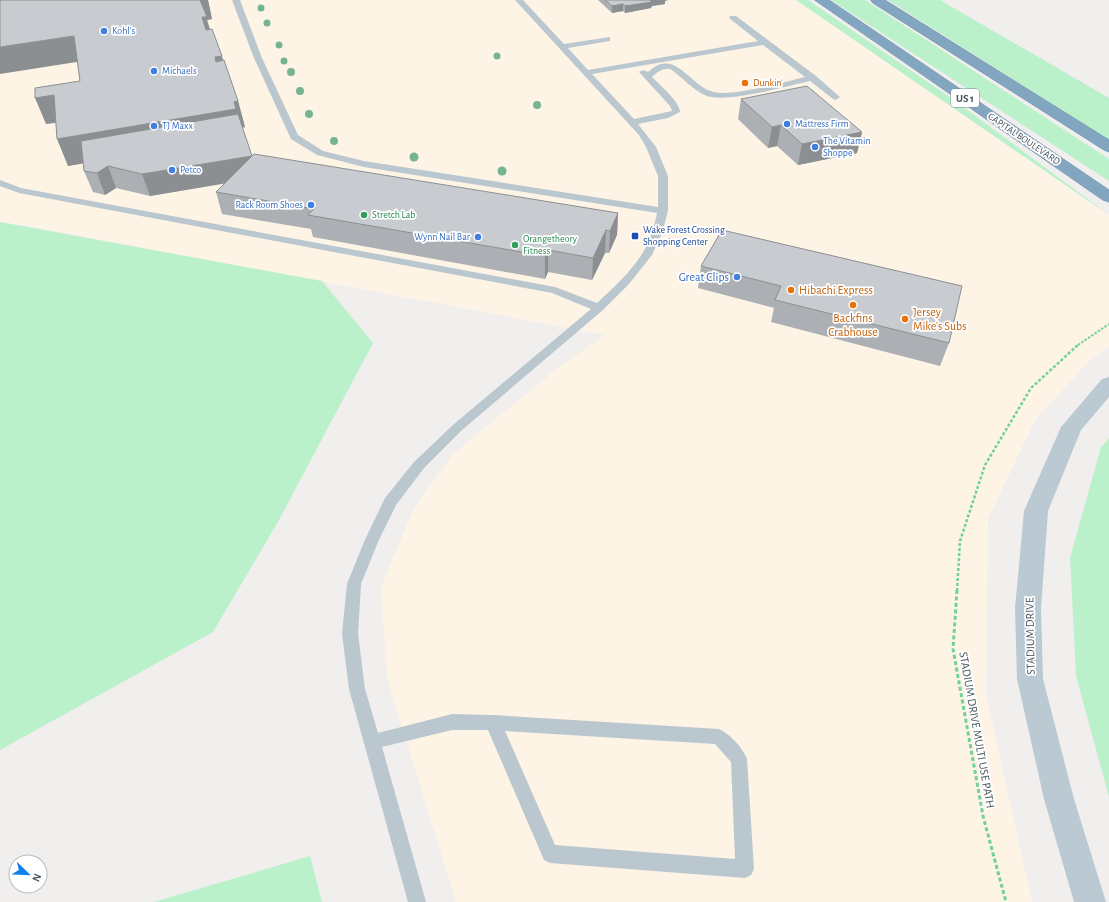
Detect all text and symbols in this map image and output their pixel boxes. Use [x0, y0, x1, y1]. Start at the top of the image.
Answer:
marker: Kohl's [99, 26, 109, 36]
place label: Kohl's [112, 26, 135, 36]
marker: Michaels [149, 66, 159, 76]
place label: Michaels [162, 66, 197, 76]
marker: Dunkin' [740, 78, 750, 88]
place label: Dunkin' [753, 78, 783, 88]
road number: US 1 [951, 89, 979, 107]
street label: CAPITAL BOULEVARD [986, 111, 1062, 167]
marker: Mattress Firm [782, 119, 792, 129]
place label: Mattress Firm [795, 119, 849, 129]
marker: TJ Maxx [149, 121, 159, 131]
place label: TJ Maxx [162, 121, 193, 131]
place label: The Vitamin Shoppe [823, 136, 871, 158]
marker: The Vitamin Shoppe [810, 142, 820, 152]
marker: Petco [167, 165, 177, 175]
place label: Petco [180, 165, 201, 175]
place label: Rack Room Shoes [235, 200, 303, 210]
marker: Rack Room Shoes [306, 200, 316, 210]
marker: Stretch Lab [359, 210, 369, 220]
place label: Stretch Lab [372, 210, 415, 220]
place label: Wake Forest Crossing Shopping Center [643, 225, 725, 247]
marker: Wake Forest Crossing Shopping Center [630, 231, 640, 241]
place label: Wynn Nail Bar [414, 232, 471, 242]
marker: Wynn Nail Bar [473, 232, 483, 242]
place label: Orangetheory Fitness [523, 234, 578, 256]
marker: Orangetheory Fitness [510, 240, 520, 250]
place label: Great Clips [679, 271, 729, 283]
marker: Great Clips [732, 272, 742, 282]
place label: Hibachi Express [799, 284, 873, 296]
marker: Hibachi Express [786, 285, 796, 295]
marker: Backfins Crabhouse [848, 300, 858, 310]
place label: Jersey Mike's Subs [913, 306, 967, 332]
place label: Backfins Crabhouse [828, 312, 878, 338]
marker: Jersey Mike's Subs [900, 314, 910, 324]
street label: STADIUM DRIVE [1023, 597, 1037, 675]
street label: STADIUM DRIVE MULTI USE PATH [957, 651, 997, 809]
north arrow [8, 854, 48, 894]
text: N [30, 872, 43, 883]

